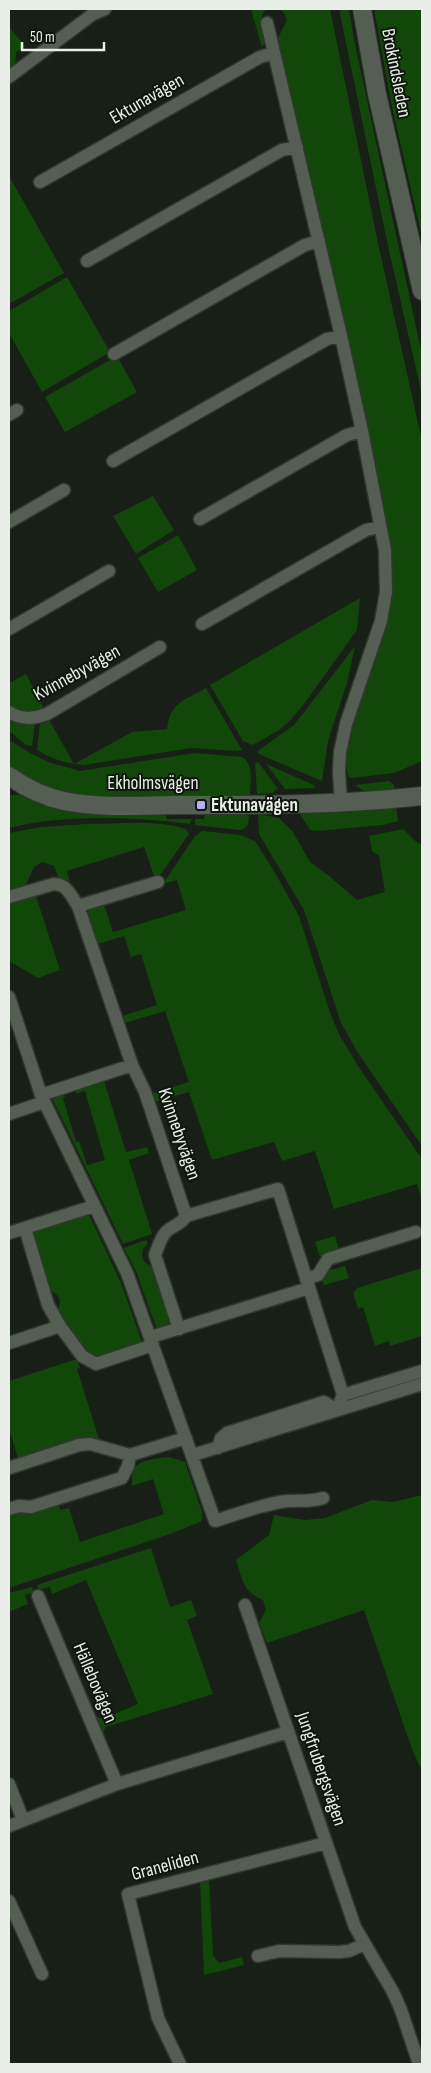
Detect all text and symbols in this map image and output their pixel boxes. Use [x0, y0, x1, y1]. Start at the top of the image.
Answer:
scale bar [22, 20, 105, 52]
street label: Brokindsleden [376, 27, 416, 119]
text: 50 m [30, 28, 55, 47]
street label: Ektunavägen [106, 69, 188, 129]
street label: Kvinnebyvägen [30, 640, 124, 706]
street label: Ekholmsvägen [107, 772, 199, 795]
place label: Ektunavägen [211, 794, 298, 817]
marker: Ektunavägen [195, 799, 207, 811]
street label: Kvinnebyvägen [153, 1085, 205, 1183]
street label: Hällebovägen [68, 1639, 122, 1727]
street label: Jungfrubergsvägen [290, 1708, 351, 1829]
street label: Graneliden [129, 1846, 201, 1886]

